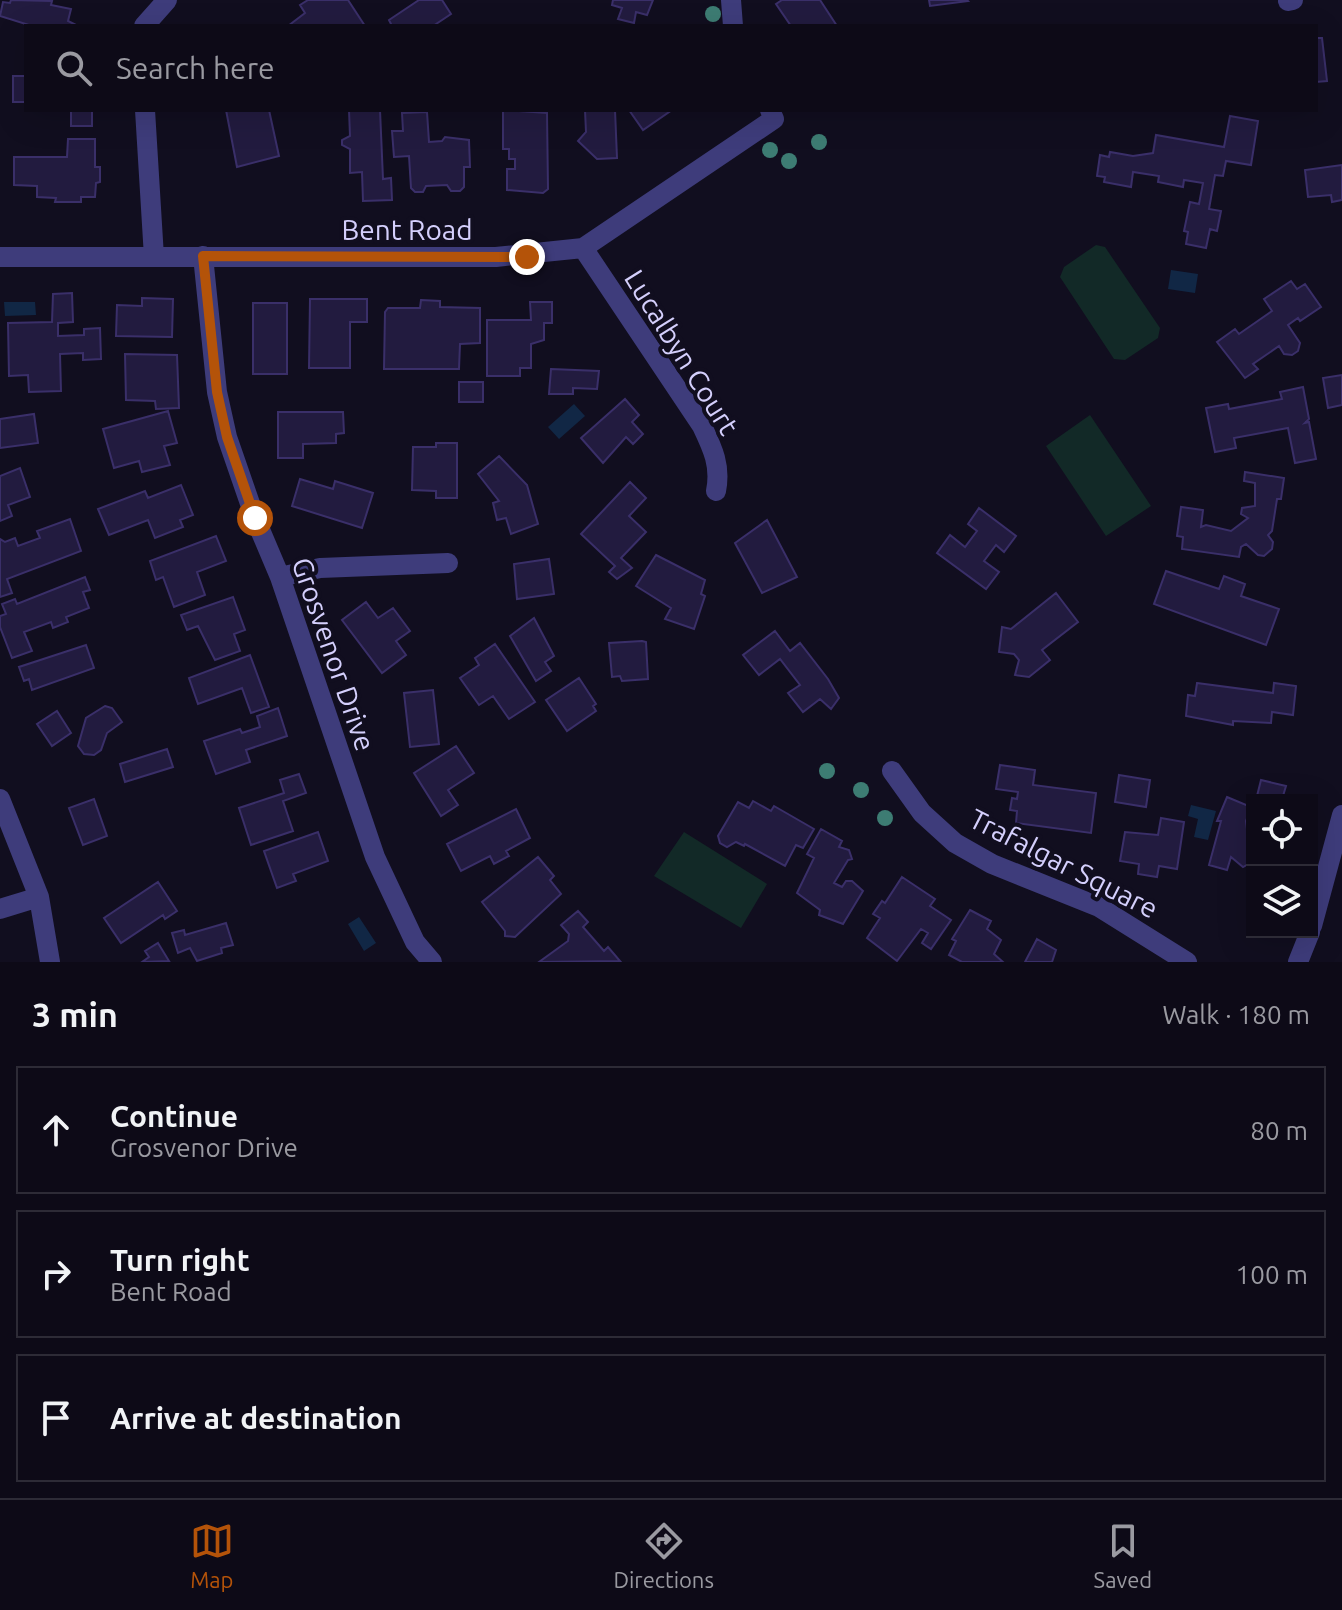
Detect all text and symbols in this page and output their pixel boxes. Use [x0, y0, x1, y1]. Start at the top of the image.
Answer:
search box [24, 24, 1318, 112]
icon: search [52, 46, 96, 90]
text: Search here [116, 51, 275, 85]
street label: Bent Road [341, 214, 473, 245]
route end [509, 239, 545, 275]
street label: Lucalbyn Court [619, 264, 745, 440]
route start [237, 500, 273, 536]
street label: Grosvenor Drive [286, 553, 382, 755]
map controls [1246, 794, 1318, 938]
button: locate [1246, 794, 1318, 866]
street label: Trafalgar Square [965, 802, 1163, 924]
button: layers [1246, 866, 1318, 938]
text: 3 min [32, 995, 118, 1033]
text: Walk · 180 m [1162, 1000, 1310, 1029]
text: Continue [110, 1099, 238, 1133]
icon: ahead [34, 1108, 78, 1152]
text: 80 m [1250, 1116, 1308, 1145]
text: Grosvenor Drive [110, 1133, 298, 1162]
text: Turn right [110, 1243, 250, 1277]
icon: right [34, 1252, 78, 1296]
text: 100 m [1236, 1260, 1308, 1289]
text: Bent Road [110, 1277, 232, 1306]
icon: arrive [34, 1396, 78, 1440]
text: Arrive at destination [110, 1401, 402, 1435]
tab: Map [190, 1519, 234, 1592]
tab: Directions [613, 1519, 714, 1592]
tab: Saved [1094, 1519, 1152, 1592]

